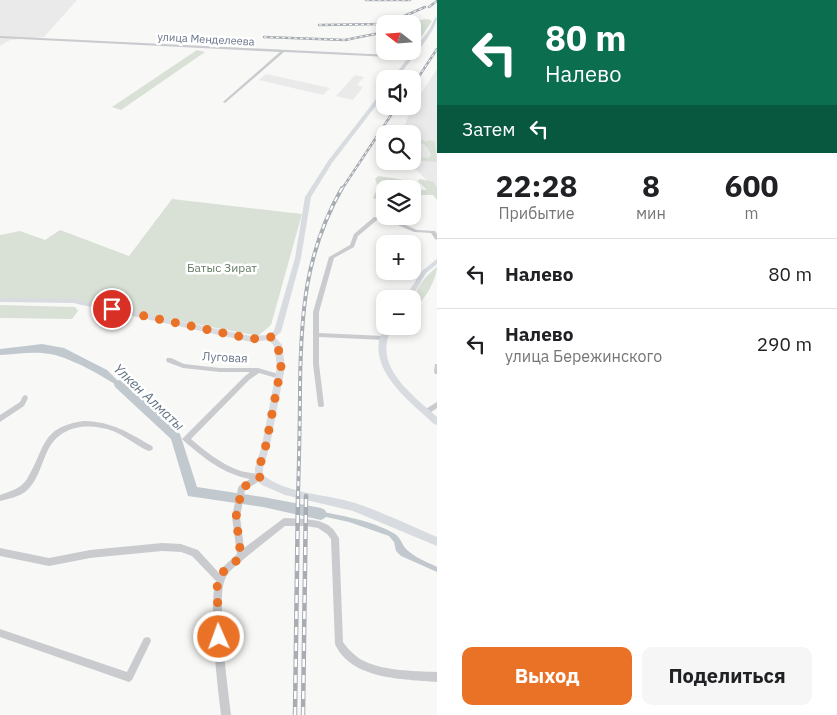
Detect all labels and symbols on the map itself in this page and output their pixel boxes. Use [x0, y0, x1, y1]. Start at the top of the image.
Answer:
north arrow [376, 15, 421, 60]
street label: улица Менделеева [157, 29, 255, 49]
park label: Батыс Зират [187, 260, 257, 275]
pin [91, 288, 133, 330]
street label: Луговая [202, 348, 248, 366]
water label: Үлкен Алматы [110, 359, 188, 435]
position arrow [192, 610, 244, 662]

